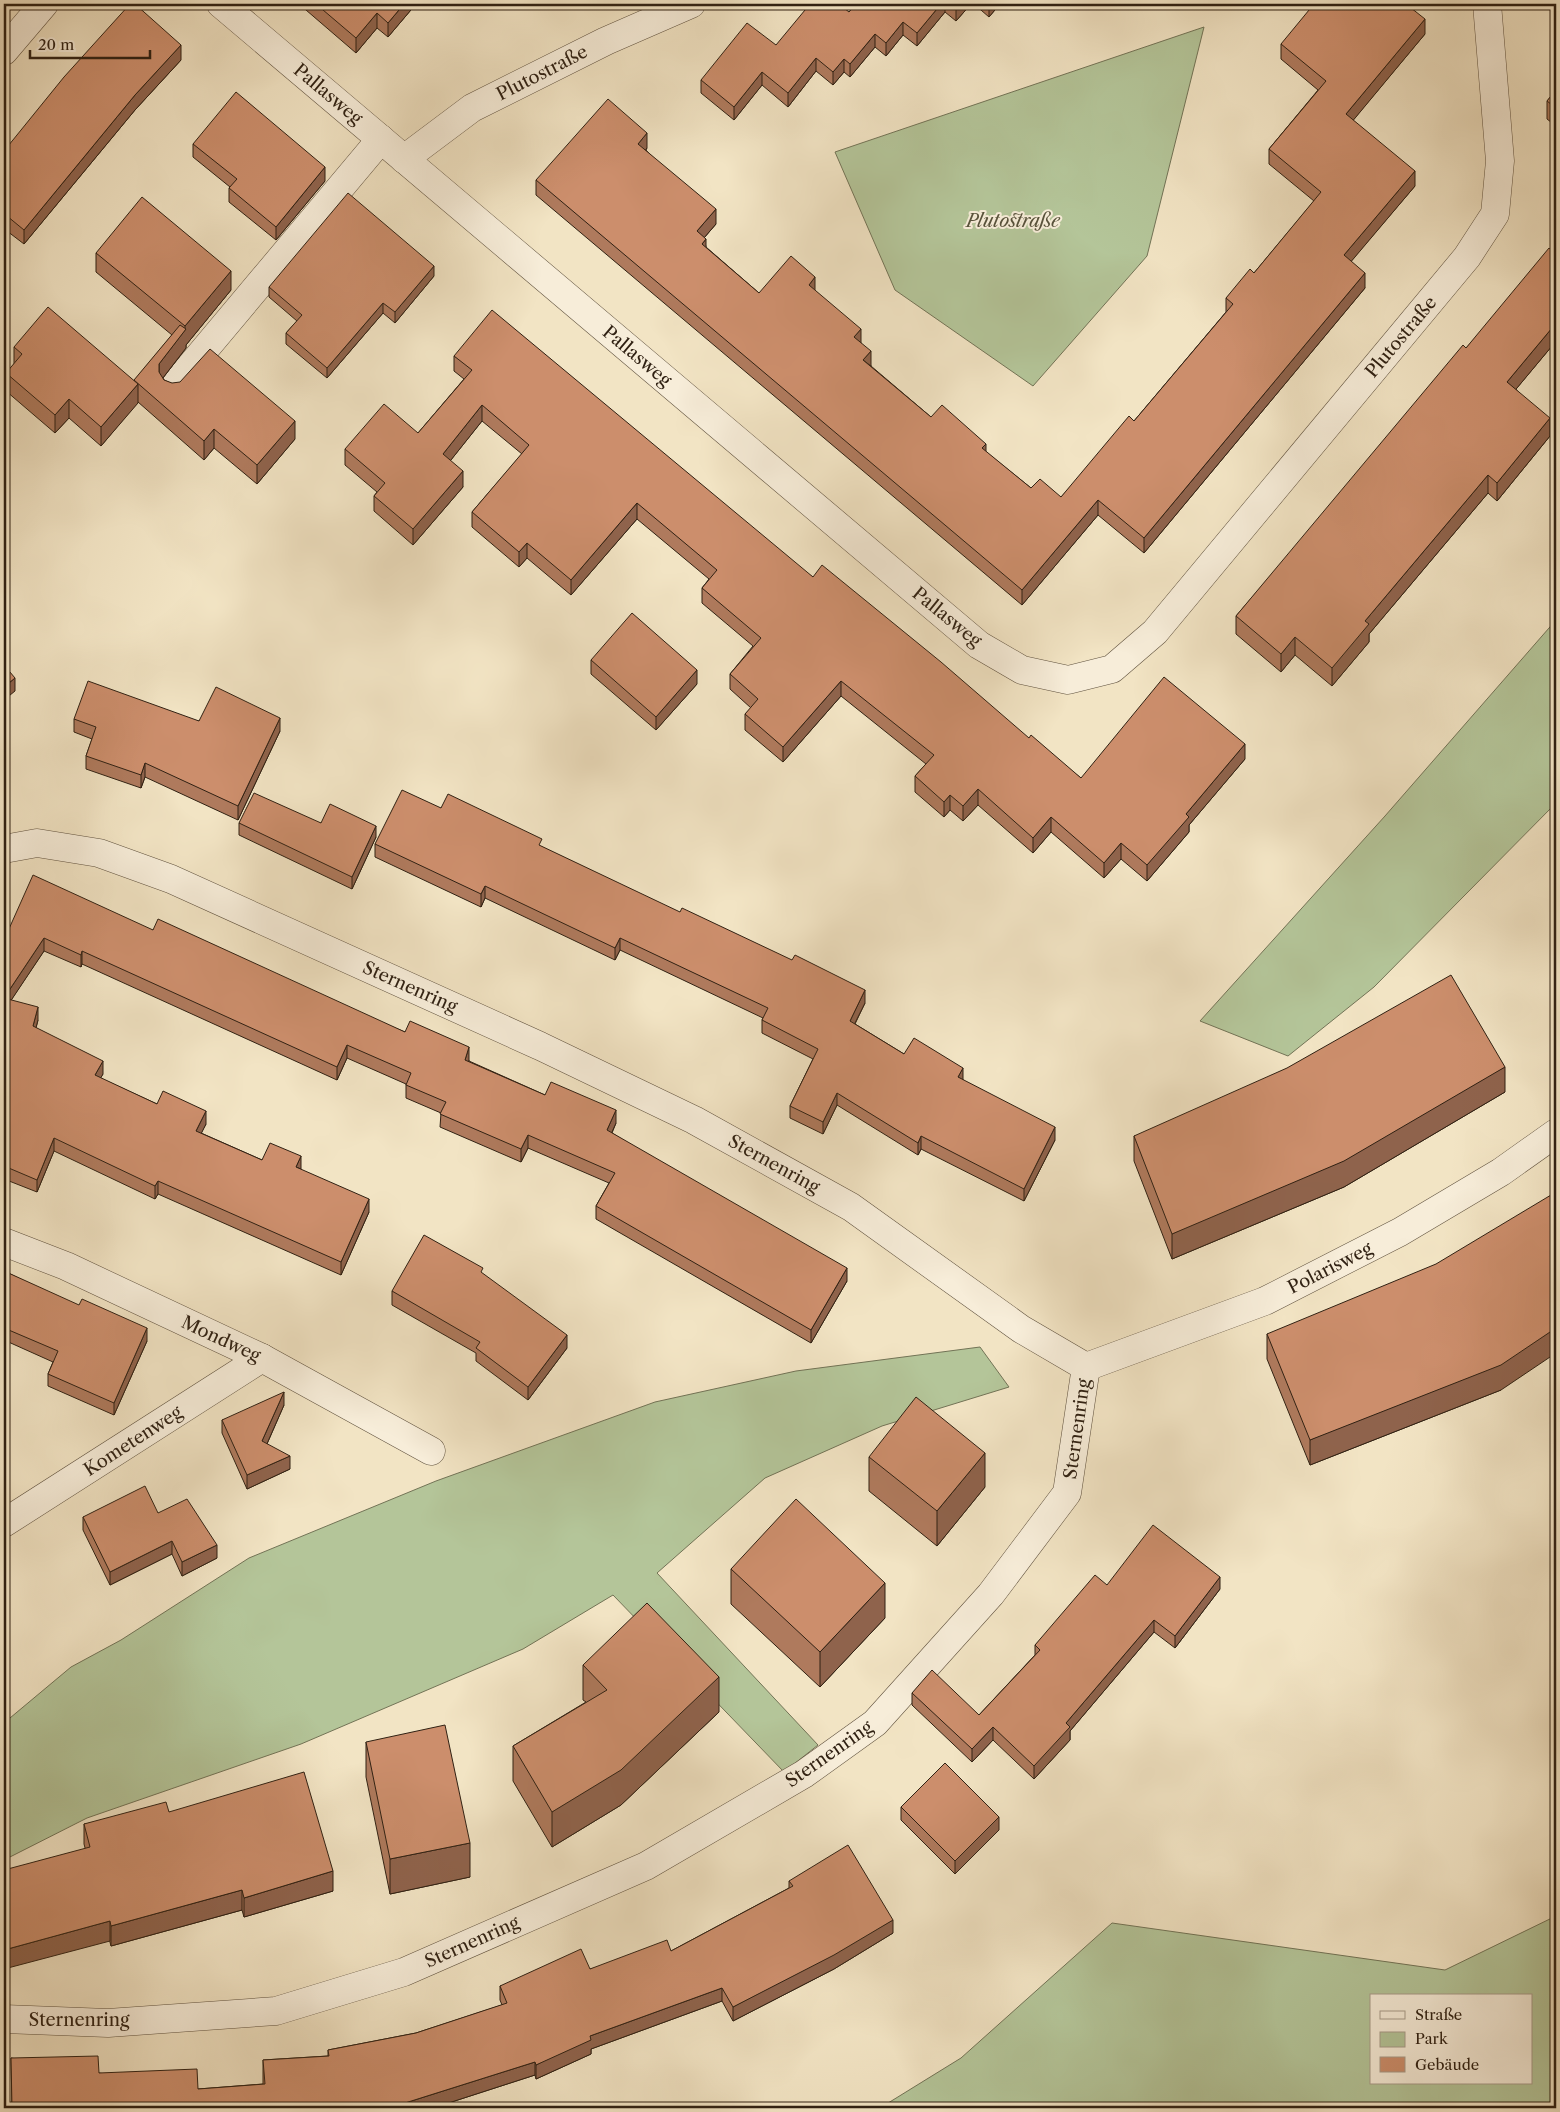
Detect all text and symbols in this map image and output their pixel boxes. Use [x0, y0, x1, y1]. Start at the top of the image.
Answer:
scale bar [30, 28, 150, 60]
text: 20 m [38, 35, 74, 54]
street label: Plutostraße [493, 41, 591, 105]
street label: Pallasweg [289, 59, 367, 129]
park label: Plutostraße [964, 210, 1061, 232]
street label: Plutostraße [1361, 292, 1441, 382]
street label: Pallasweg [598, 321, 676, 391]
street label: Pallasweg [908, 582, 987, 652]
street label: Sternenring [359, 956, 461, 1018]
street label: Sternenring [724, 1130, 824, 1198]
street label: Polarisweg [1284, 1237, 1376, 1299]
street label: Mondweg [178, 1311, 265, 1367]
street label: Sternenring [1059, 1377, 1095, 1481]
street label: Kometenweg [80, 1401, 187, 1481]
street label: Sternenring [781, 1716, 877, 1792]
street label: Sternenring [421, 1911, 523, 1973]
legend [1370, 1994, 1532, 2084]
text: Straße [1415, 2005, 1462, 2024]
street label: Sternenring [28, 2009, 130, 2031]
text: Park [1415, 2029, 1449, 2048]
text: Gebäude [1415, 2055, 1479, 2074]

